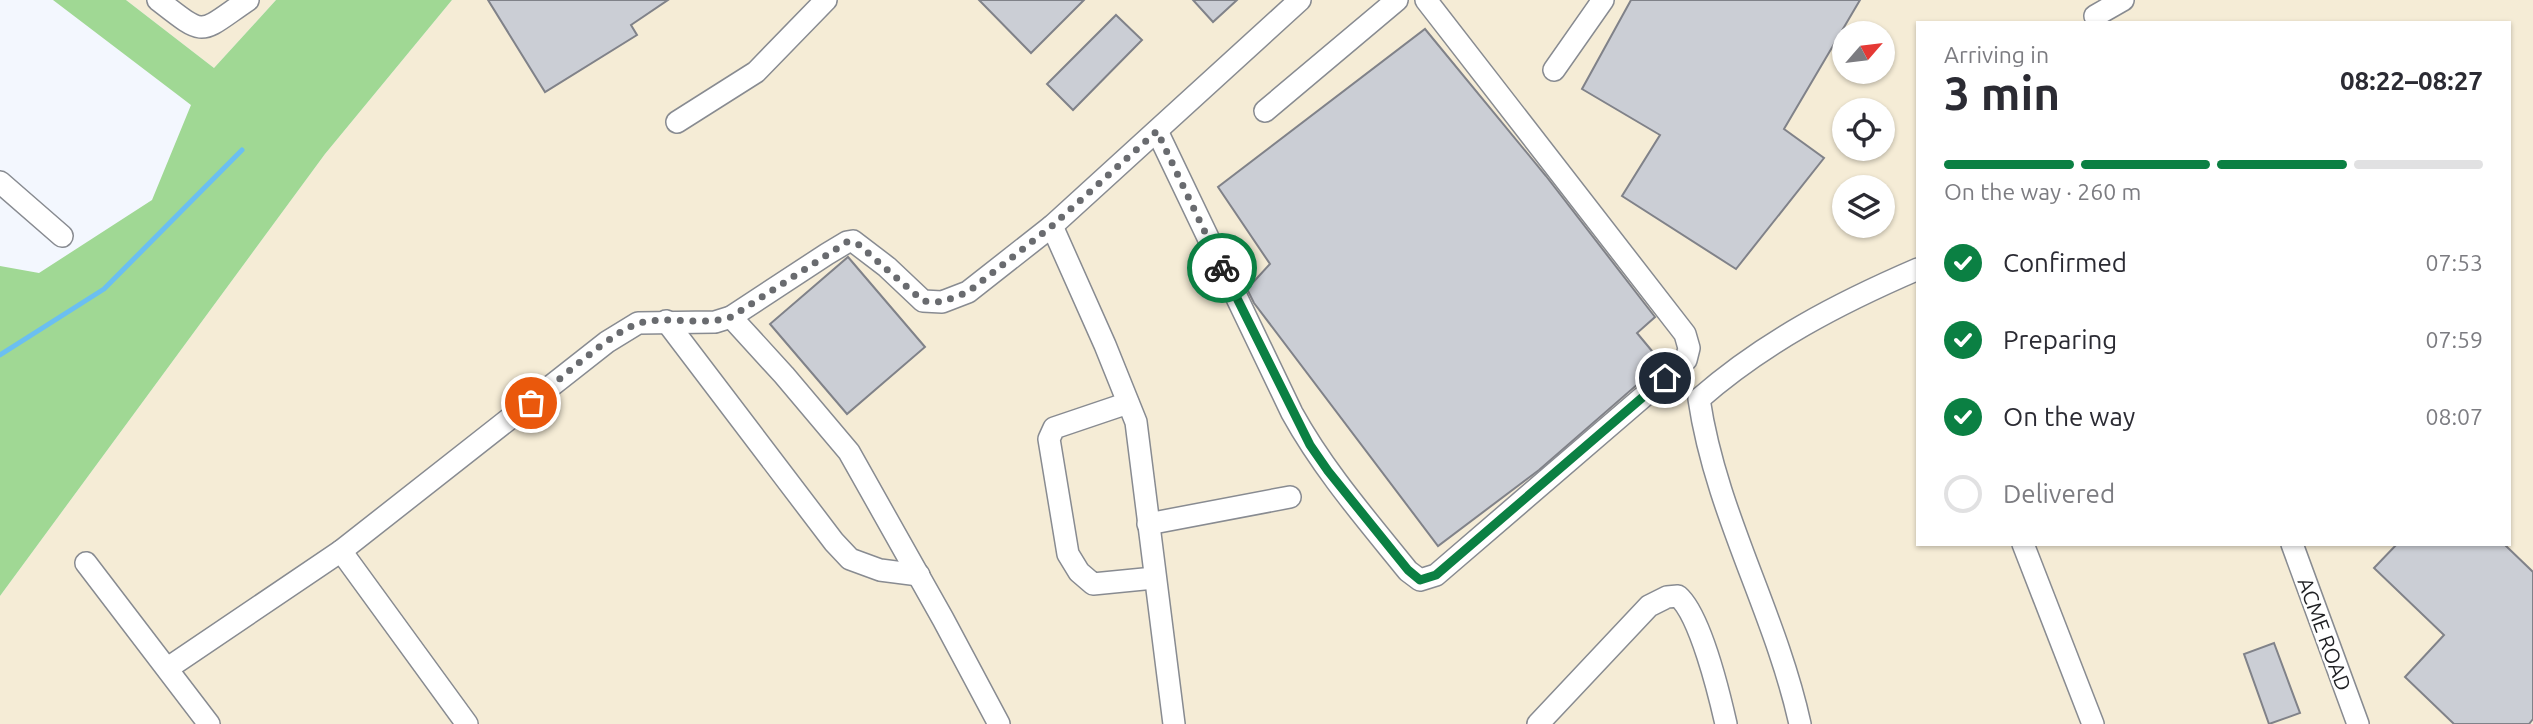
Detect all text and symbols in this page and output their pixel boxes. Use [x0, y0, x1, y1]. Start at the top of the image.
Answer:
north arrow [1832, 21, 1895, 84]
map controls [1832, 21, 1895, 238]
text: Arriving in [1944, 42, 2049, 67]
text: 08:22–08:27 [2340, 66, 2483, 95]
text: 3 min [1944, 67, 2060, 119]
button: locate [1832, 98, 1895, 161]
button: layers [1832, 175, 1895, 238]
text: On the way · 260 m [1944, 179, 2141, 204]
courier [1187, 233, 1257, 303]
icon: check [1944, 244, 1982, 282]
text: Confirmed [2003, 248, 2127, 277]
icon: bike [1203, 249, 1241, 287]
text: 07:53 [2425, 250, 2483, 275]
icon: check [1944, 321, 1982, 359]
text: Preparing [2003, 325, 2117, 354]
text: 07:59 [2425, 327, 2483, 352]
pin [1635, 348, 1695, 408]
icon: home [1646, 359, 1684, 397]
pin [501, 373, 561, 433]
icon: bag [512, 384, 550, 422]
icon: check [1944, 398, 1982, 436]
text: On the way [2003, 402, 2135, 431]
text: 08:07 [2425, 404, 2483, 429]
text: Delivered [2003, 479, 2115, 508]
street label: ACME ROAD [2293, 574, 2357, 694]

